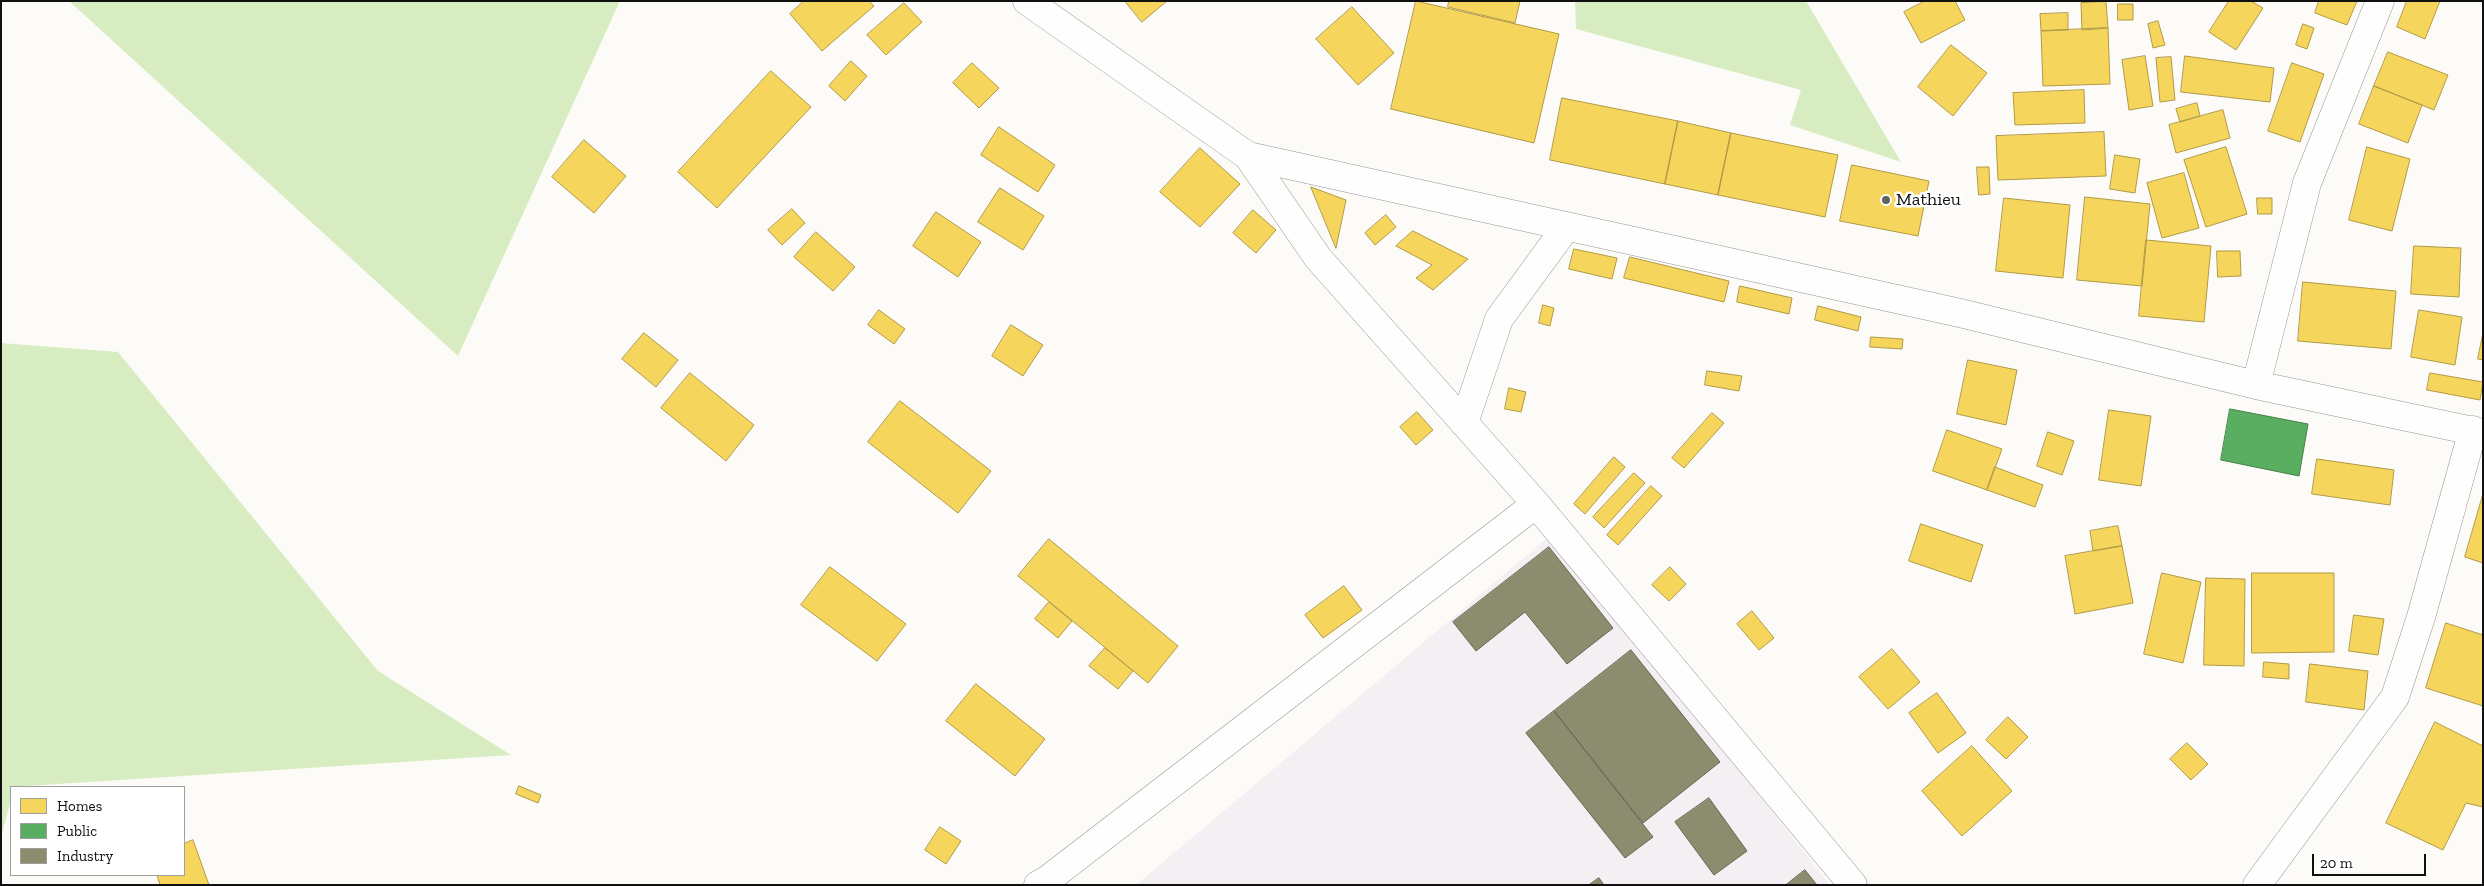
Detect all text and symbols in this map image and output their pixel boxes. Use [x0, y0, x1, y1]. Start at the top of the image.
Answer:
place label: Mathieu [1896, 189, 1961, 211]
marker: Mathieu [1880, 194, 1892, 206]
legend [10, 786, 185, 876]
text: Homes [57, 797, 102, 815]
text: Public [57, 822, 97, 840]
scale bar [2314, 844, 2428, 876]
text: Industry [57, 847, 113, 865]
text: 20 m [2320, 854, 2353, 872]

